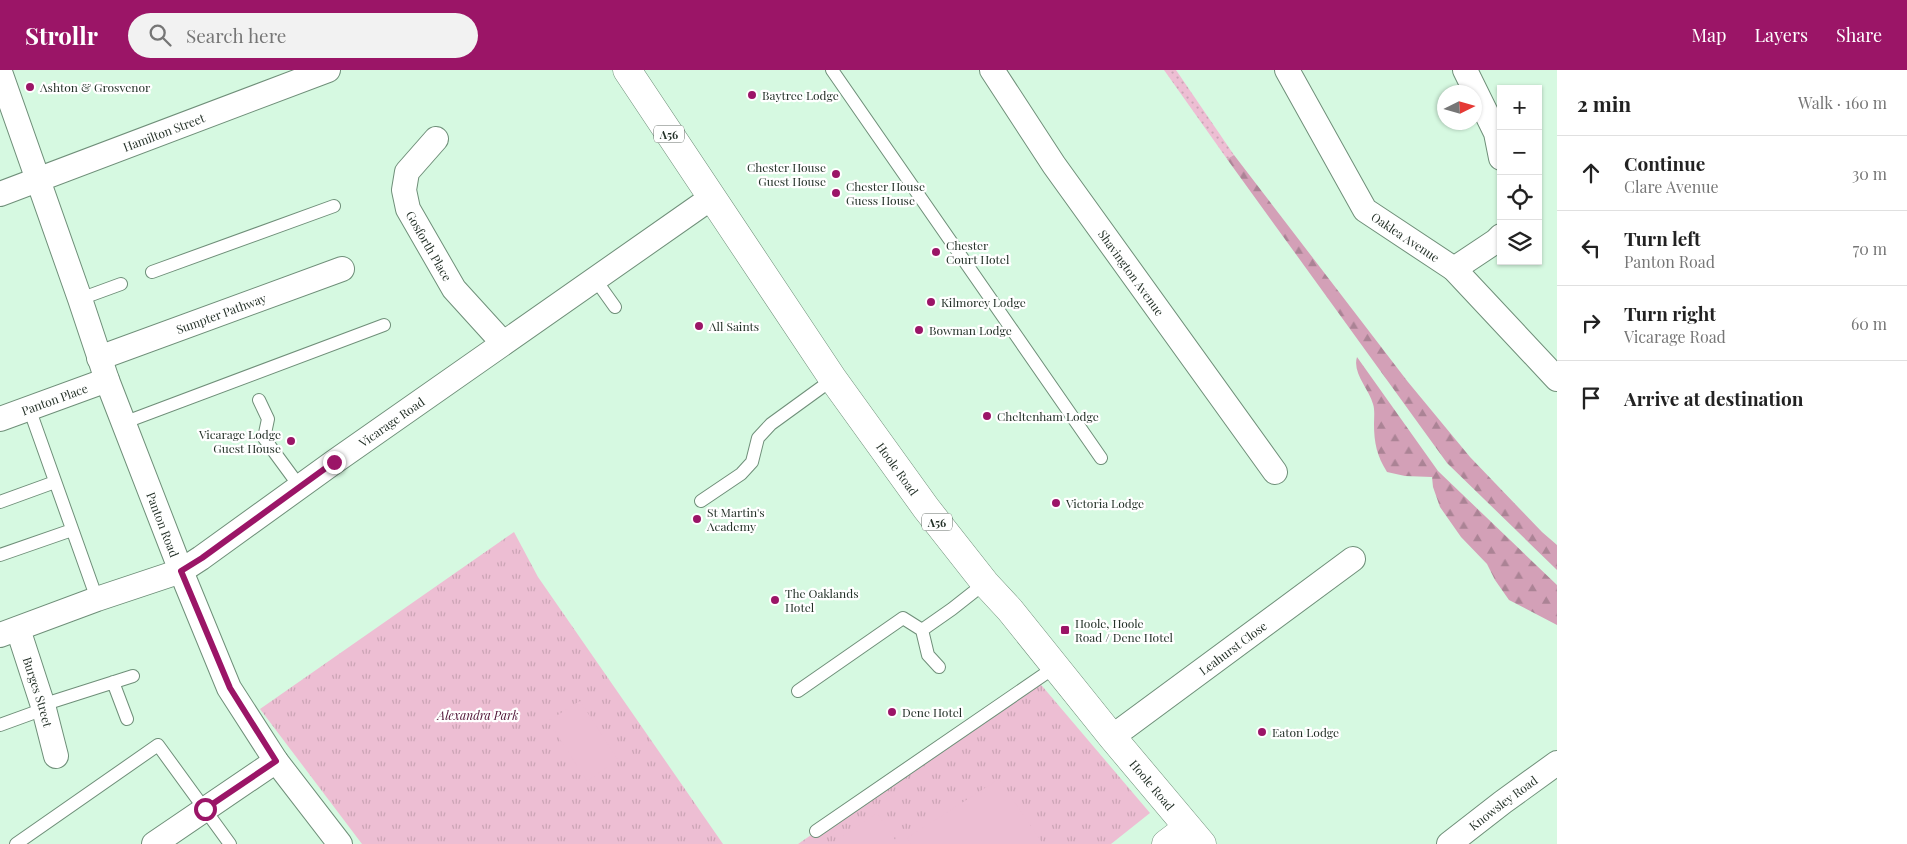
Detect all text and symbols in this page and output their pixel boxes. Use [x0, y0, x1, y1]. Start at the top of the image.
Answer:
search box [128, 13, 478, 58]
text: Strollr [25, 19, 98, 51]
icon: search [146, 21, 174, 49]
text: Search here [186, 22, 286, 48]
text: Map [1691, 23, 1726, 47]
text: Layers [1754, 23, 1808, 47]
text: Share [1836, 23, 1882, 47]
place label: Ashton & Grosvenor [39, 79, 151, 95]
marker: Ashton & Grosvenor [24, 81, 36, 93]
north arrow [1437, 85, 1482, 130]
map controls [1497, 85, 1542, 265]
button: + [1497, 85, 1542, 130]
place label: Baytree Lodge [762, 87, 839, 103]
marker: Baytree Lodge [746, 89, 758, 101]
text: 2 min [1577, 89, 1631, 117]
text: Walk · 160 m [1798, 92, 1887, 113]
street label: Hamilton Street [121, 109, 207, 155]
road number: A56 [654, 126, 684, 142]
button: − [1497, 130, 1542, 175]
text: Continue [1624, 150, 1705, 176]
place label: Chester House Guest House [747, 159, 826, 189]
icon: ahead [1577, 159, 1605, 187]
text: 30 m [1852, 163, 1887, 184]
marker: Chester House Guest House [830, 168, 842, 180]
button: locate [1497, 175, 1542, 220]
text: Clare Avenue [1624, 176, 1719, 197]
place label: Chester House Guess House [846, 178, 925, 208]
marker: Chester House Guess House [830, 187, 842, 199]
street label: Gosforth Place [403, 208, 456, 284]
street label: Oaklea Avenue [1368, 209, 1443, 265]
button: layers [1497, 220, 1542, 265]
text: Turn left [1624, 225, 1701, 251]
street label: Shavington Avenue [1095, 226, 1168, 319]
icon: left [1577, 234, 1605, 262]
place label: Chester Court Hotel [946, 237, 1010, 267]
text: 70 m [1853, 238, 1887, 259]
marker: Chester Court Hotel [930, 246, 942, 258]
text: Panton Road [1624, 251, 1715, 272]
street label: Sumpter Pathway [174, 289, 268, 337]
place label: Kilmorey Lodge [941, 294, 1026, 310]
marker: Kilmorey Lodge [925, 296, 937, 308]
text: Turn right [1624, 300, 1716, 326]
icon: right [1577, 309, 1605, 337]
text: 60 m [1851, 313, 1887, 334]
place label: All Saints [708, 318, 759, 334]
marker: All Saints [693, 320, 705, 332]
place label: Bowman Lodge [929, 322, 1012, 338]
marker: Bowman Lodge [913, 324, 925, 336]
text: Vicarage Road [1624, 326, 1726, 347]
street label: Panton Place [19, 380, 90, 419]
icon: arrive [1577, 384, 1605, 412]
text: Arrive at destination [1624, 385, 1804, 411]
street label: Vicarage Road [355, 393, 427, 451]
place label: Cheltenham Lodge [997, 408, 1099, 424]
marker: Cheltenham Lodge [981, 410, 993, 422]
place label: Vicarage Lodge Guest House [198, 426, 281, 456]
marker: Vicarage Lodge Guest House [285, 435, 297, 447]
street label: Hoole Road [873, 439, 922, 498]
route end [323, 451, 346, 474]
street label: Panton Road [143, 490, 183, 559]
place label: Victoria Lodge [1065, 495, 1144, 511]
marker: Victoria Lodge [1050, 497, 1062, 509]
place label: St Martin's Academy [706, 504, 765, 534]
marker: St Martin's Academy [691, 513, 703, 525]
road number: A56 [922, 514, 952, 531]
place label: The Oaklands Hotel [785, 585, 859, 615]
marker: The Oaklands Hotel [769, 594, 781, 606]
place label: Hoole, Hoole Road / Dene Hotel [1075, 615, 1173, 645]
street label: Leahurst Close [1196, 618, 1270, 678]
marker: Hoole, Hoole Road / Dene Hotel [1059, 624, 1071, 636]
street label: Burges Street [20, 655, 56, 729]
place label: Dene Hotel [902, 704, 963, 720]
marker: Dene Hotel [886, 706, 898, 718]
park label: Alexandra Park [436, 707, 518, 723]
place label: Eaton Lodge [1272, 724, 1339, 740]
marker: Eaton Lodge [1256, 726, 1268, 738]
street label: Hoole Road [1126, 756, 1178, 814]
street label: Knowsley Road [1466, 772, 1540, 834]
route start [194, 798, 217, 821]

